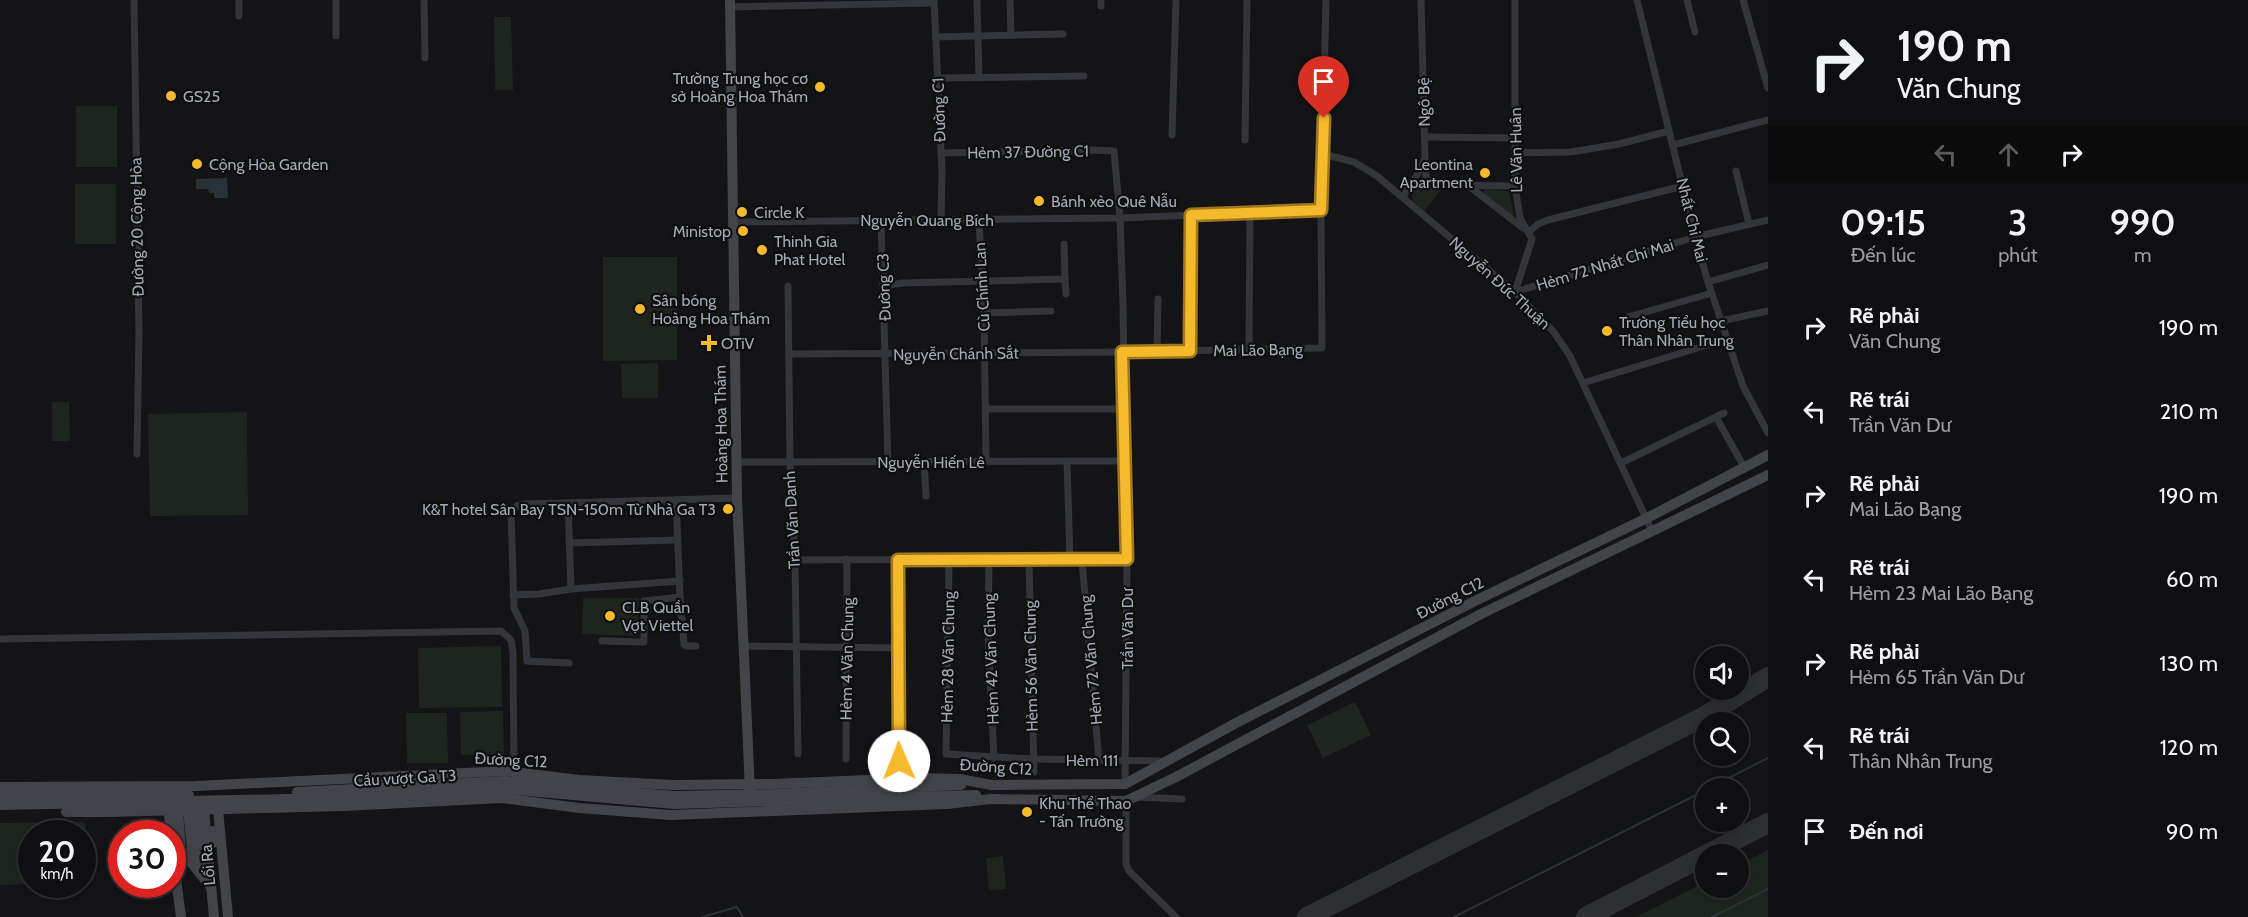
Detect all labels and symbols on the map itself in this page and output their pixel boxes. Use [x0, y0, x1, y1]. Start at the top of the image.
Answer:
pin [1298, 56, 1349, 118]
place label: Trường Trung học cơ sở Hoàng Hoa Thám [671, 69, 808, 106]
street label: Đường C1 [928, 77, 950, 143]
street label: Ngô Bệ [1414, 77, 1434, 127]
marker: Trường Trung học cơ sở Hoàng Hoa Thám [813, 80, 827, 94]
place label: GS25 [183, 87, 220, 106]
marker: GS25 [164, 89, 178, 103]
street label: Lê Văn Huân [1506, 107, 1526, 193]
street label: Hẻm 37 Đường C1 [967, 141, 1089, 163]
place label: Cộng Hòa Garden [209, 155, 328, 174]
place label: Leontina Apartment [1400, 155, 1474, 192]
street label: Đường 20 Cộng Hòa [126, 157, 148, 297]
marker: Cộng Hòa Garden [190, 157, 204, 171]
marker: Leontina Apartment [1478, 166, 1492, 180]
street label: Nhất Chi Mai [1672, 176, 1712, 264]
place label: Bánh xèo Quê Nẫu [1051, 192, 1177, 211]
marker: Bánh xèo Quê Nẫu [1032, 194, 1046, 208]
place label: Circle K [754, 203, 804, 222]
marker: Circle K [735, 205, 749, 219]
street label: Nguyễn Quang Bích [860, 211, 994, 230]
place label: Ministop [673, 222, 731, 241]
marker: Ministop [736, 224, 750, 238]
place label: Thinh Gia Phat Hotel [774, 232, 846, 269]
street label: Nguyễn Đức Thuận [1446, 233, 1554, 333]
street label: Hẻm 72 Nhất Chi Mai [1534, 235, 1676, 295]
street label: Cù Chính Lan [970, 242, 994, 332]
marker: Thinh Gia Phat Hotel [755, 243, 769, 257]
street label: Đường C3 [873, 253, 895, 321]
place label: Sân bóng Hoàng Hoa Thám [652, 291, 770, 328]
marker: Sân bóng Hoàng Hoa Thám [633, 302, 647, 316]
place label: Trường Tiểu học Thân Nhân Trung [1619, 313, 1735, 350]
marker: Trường Tiểu học Thân Nhân Trung [1600, 324, 1614, 338]
place label: OTiV [721, 334, 755, 353]
marker: OTiV [702, 336, 716, 350]
street label: Mai Lão Bạng [1213, 340, 1304, 360]
street label: Nguyễn Chánh Sắt [893, 343, 1020, 365]
street label: Hoàng Hoa Thám [710, 365, 732, 483]
street label: Nguyễn Hiến Lê [877, 453, 985, 472]
street label: Trần Văn Danh [780, 470, 804, 570]
place label: K&T hotel Sân Bay TSN-150m Từ Nhà Ga T3 [422, 500, 716, 519]
marker: K&T hotel Sân Bay TSN-150m Từ Nhà Ga T3 [721, 502, 735, 516]
street label: Đường C12 [1413, 573, 1487, 623]
street label: Trần Văn Dư [1118, 587, 1137, 670]
street label: Hẻm 28 Văn Chung [937, 590, 959, 723]
street label: Hẻm 42 Văn Chung [979, 592, 1003, 725]
street label: Hẻm 72 Văn Chung [1076, 593, 1106, 726]
street label: Hẻm 4 Văn Chung [836, 596, 858, 721]
place label: CLB Quần Vợt Viettel [622, 598, 693, 635]
street label: Hẻm 56 Văn Chung [1020, 599, 1042, 732]
marker: CLB Quần Vợt Viettel [603, 609, 617, 623]
position arrow [867, 729, 931, 793]
street label: Đường C12 [474, 749, 548, 771]
street label: Hẻm 111 [1066, 751, 1118, 770]
street label: Đường C12 [959, 755, 1033, 779]
street label: Cầu vượt Ga T3 [353, 766, 457, 790]
place label: Khu Thể Thao - Tấn Trường [1039, 794, 1131, 831]
marker: Khu Thể Thao - Tấn Trường [1020, 805, 1034, 819]
speed limit sign: 30 [108, 820, 186, 898]
street label: Lối Ra [197, 843, 219, 886]

